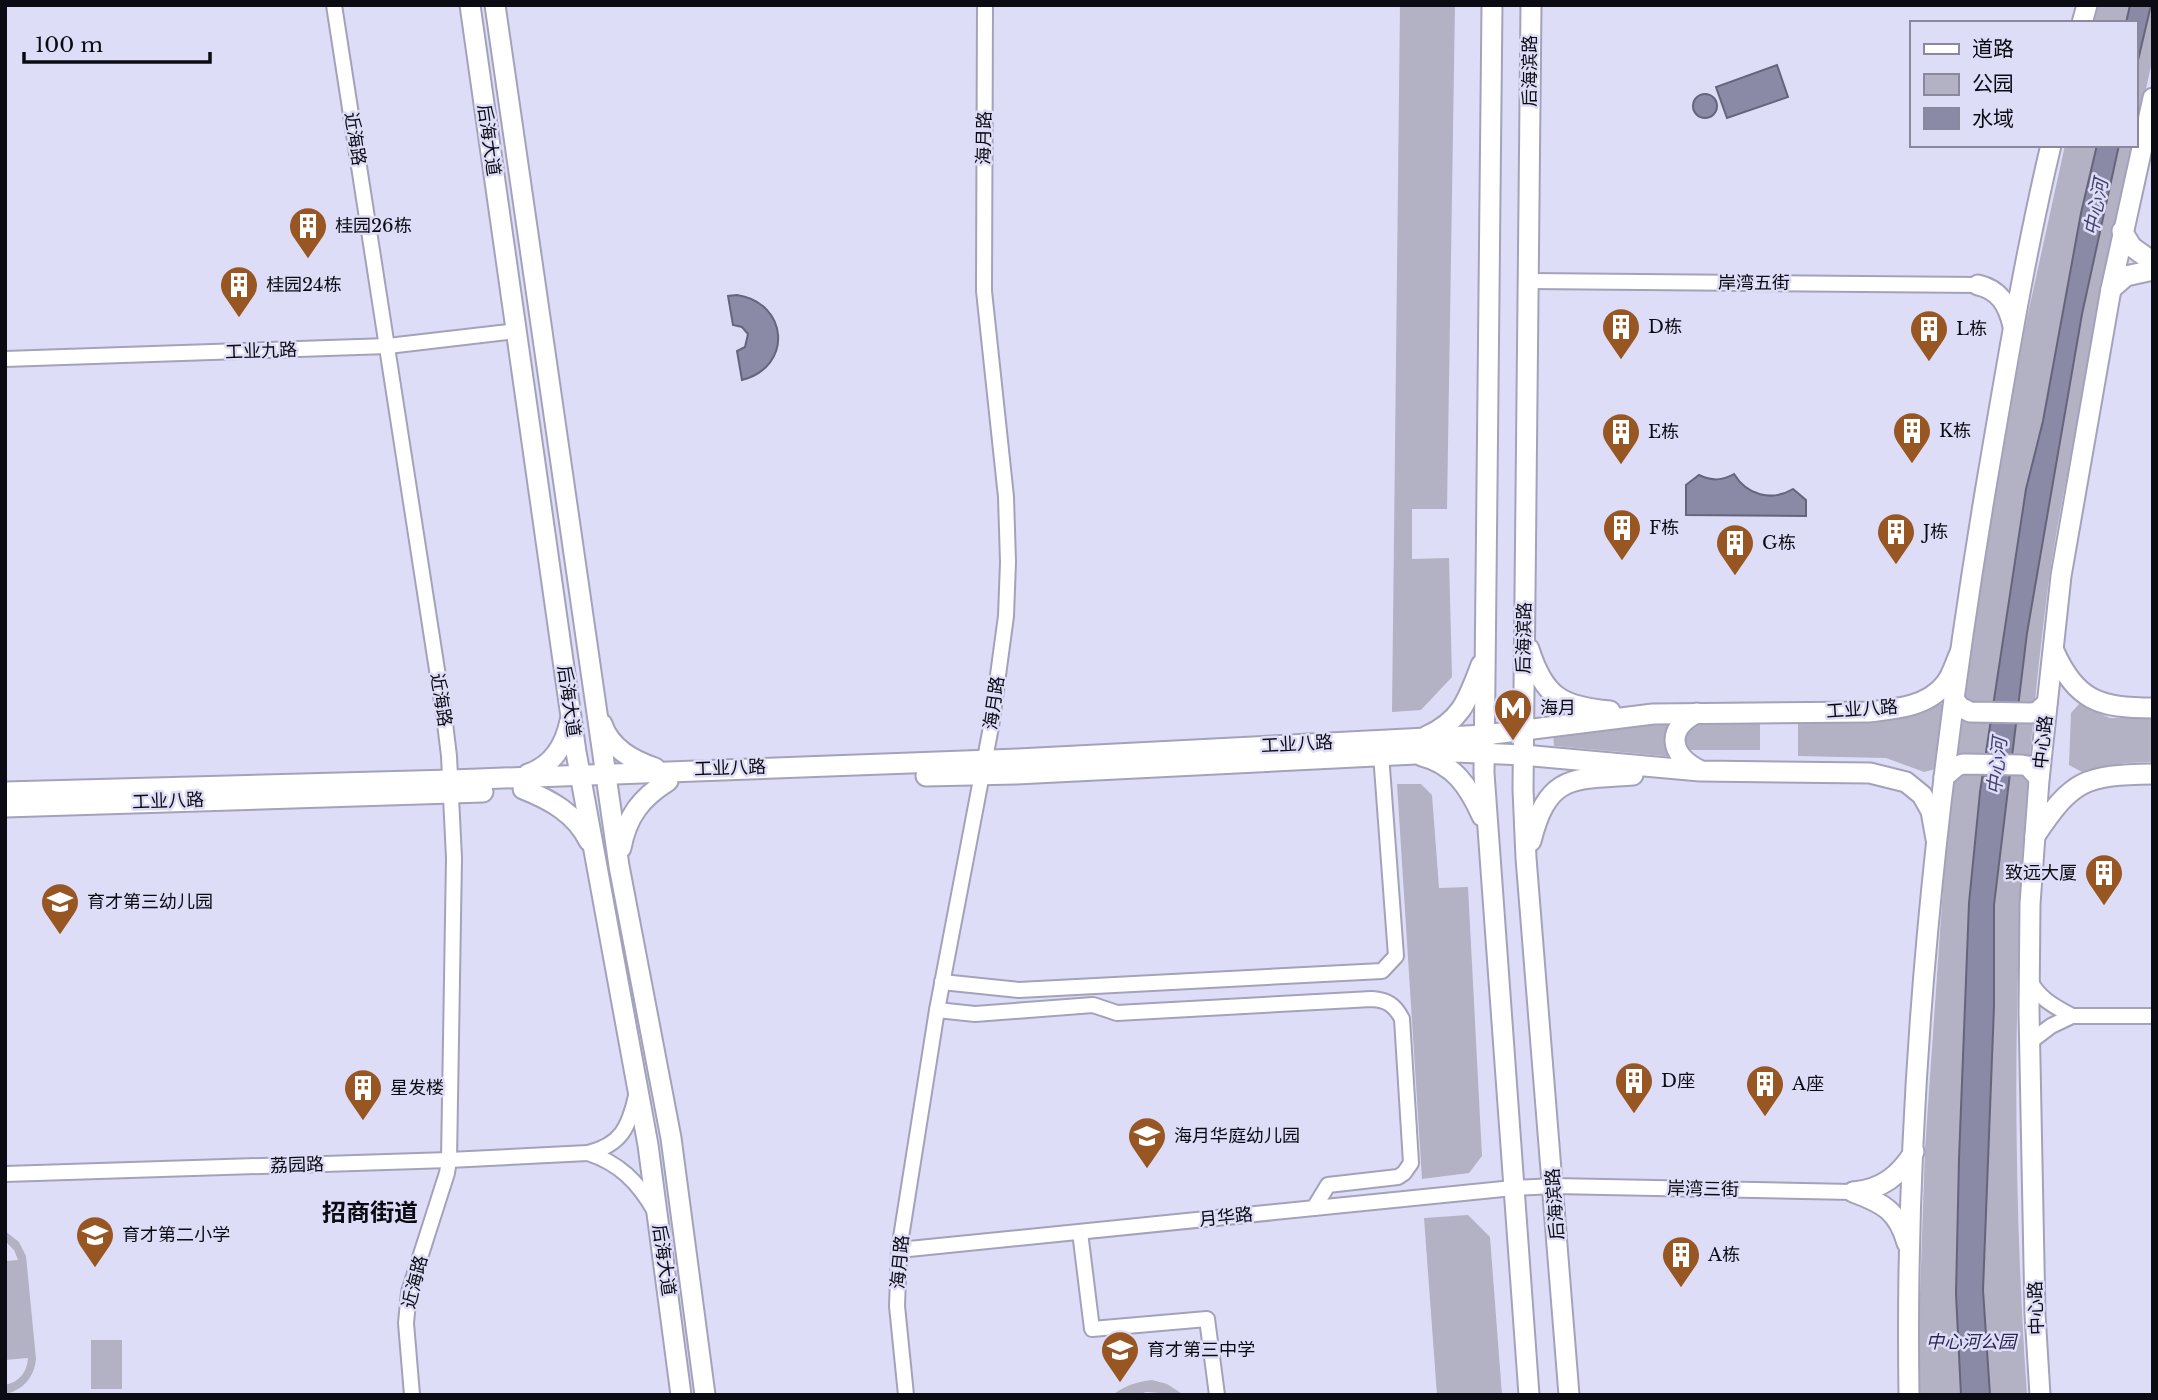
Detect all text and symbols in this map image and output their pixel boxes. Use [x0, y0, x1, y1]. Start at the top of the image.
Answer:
scale bar [24, 21, 210, 65]
legend [1910, 21, 2137, 147]
text: 100 m [35, 32, 103, 58]
street label: 后海滨路 [1519, 35, 1541, 107]
text: 道路 [1972, 36, 2014, 62]
text: 公园 [1972, 71, 2014, 97]
street label: 后海大道 [473, 103, 505, 177]
text: 水域 [1972, 106, 2014, 132]
street label: 近海路 [340, 111, 370, 167]
street label: 海月路 [973, 111, 995, 165]
water label: 中心河 [2079, 173, 2113, 237]
building icon: 桂园26栋 [287, 205, 329, 260]
place label: 桂园26栋 [335, 215, 412, 237]
building icon: 桂园24栋 [218, 264, 260, 319]
street label: 岸湾五街 [1718, 272, 1790, 294]
place label: 桂园24栋 [266, 274, 342, 296]
building icon: D栋 [1600, 306, 1642, 361]
building icon: L栋 [1908, 308, 1950, 363]
place label: D栋 [1648, 316, 1682, 338]
place label: L栋 [1956, 318, 1987, 340]
street label: 工业九路 [225, 339, 297, 363]
building icon: K栋 [1891, 410, 1933, 465]
building icon: E栋 [1600, 411, 1642, 466]
place label: K栋 [1939, 420, 1971, 442]
place label: E栋 [1648, 421, 1679, 443]
building icon: F栋 [1601, 507, 1643, 562]
building icon: J栋 [1875, 511, 1917, 566]
place label: F栋 [1649, 517, 1679, 539]
place label: J栋 [1921, 521, 1948, 543]
building icon: G栋 [1714, 522, 1756, 577]
place label: G栋 [1762, 532, 1796, 554]
street label: 后海滨路 [1512, 602, 1536, 674]
street label: 后海大道 [553, 664, 585, 738]
street label: 近海路 [426, 672, 456, 728]
street label: 海月路 [979, 675, 1009, 731]
metro station icon: 海月 [1492, 687, 1534, 742]
street label: 工业八路 [1825, 696, 1899, 722]
place label: 海月 [1540, 697, 1576, 719]
street label: 中心路 [2029, 714, 2057, 770]
street label: 工业八路 [1260, 731, 1334, 757]
water label: 中心河 [1983, 732, 2012, 796]
street label: 工业八路 [694, 756, 766, 780]
street label: 工业八路 [132, 789, 204, 813]
building icon: 致远大厦 [2083, 852, 2125, 907]
place label: 致远大厦 [2005, 862, 2077, 884]
school or university icon: 育才第三幼儿园 [39, 881, 81, 936]
place label: 育才第三幼儿园 [87, 891, 213, 913]
building icon: D座 [1613, 1060, 1655, 1115]
building icon: A座 [1744, 1063, 1786, 1118]
building icon: 星发楼 [342, 1067, 384, 1122]
place label: D座 [1661, 1070, 1695, 1092]
place label: A座 [1791, 1073, 1824, 1095]
place label: 星发楼 [390, 1077, 444, 1099]
school or university icon: 海月华庭幼儿园 [1126, 1115, 1168, 1170]
place label: 海月华庭幼儿园 [1174, 1125, 1300, 1147]
street label: 荔园路 [270, 1153, 324, 1177]
street label: 后海滨路 [1542, 1167, 1568, 1241]
street label: 岸湾三街 [1667, 1177, 1739, 1201]
district label: 招商街道 [322, 1198, 418, 1227]
street label: 月华路 [1198, 1203, 1254, 1231]
school or university icon: 育才第二小学 [74, 1214, 116, 1269]
street label: 后海大道 [648, 1223, 680, 1297]
place label: 育才第二小学 [122, 1224, 230, 1246]
street label: 海月路 [887, 1234, 913, 1290]
building icon: A栋 [1660, 1234, 1702, 1289]
place label: A栋 [1707, 1244, 1740, 1266]
street label: 近海路 [398, 1253, 432, 1311]
street label: 中心路 [2024, 1281, 2048, 1335]
school or university icon: 育才第三中学 [1099, 1329, 1141, 1384]
park label: 中心河公园 [1926, 1331, 2019, 1353]
place label: 育才第三中学 [1147, 1339, 1255, 1361]

